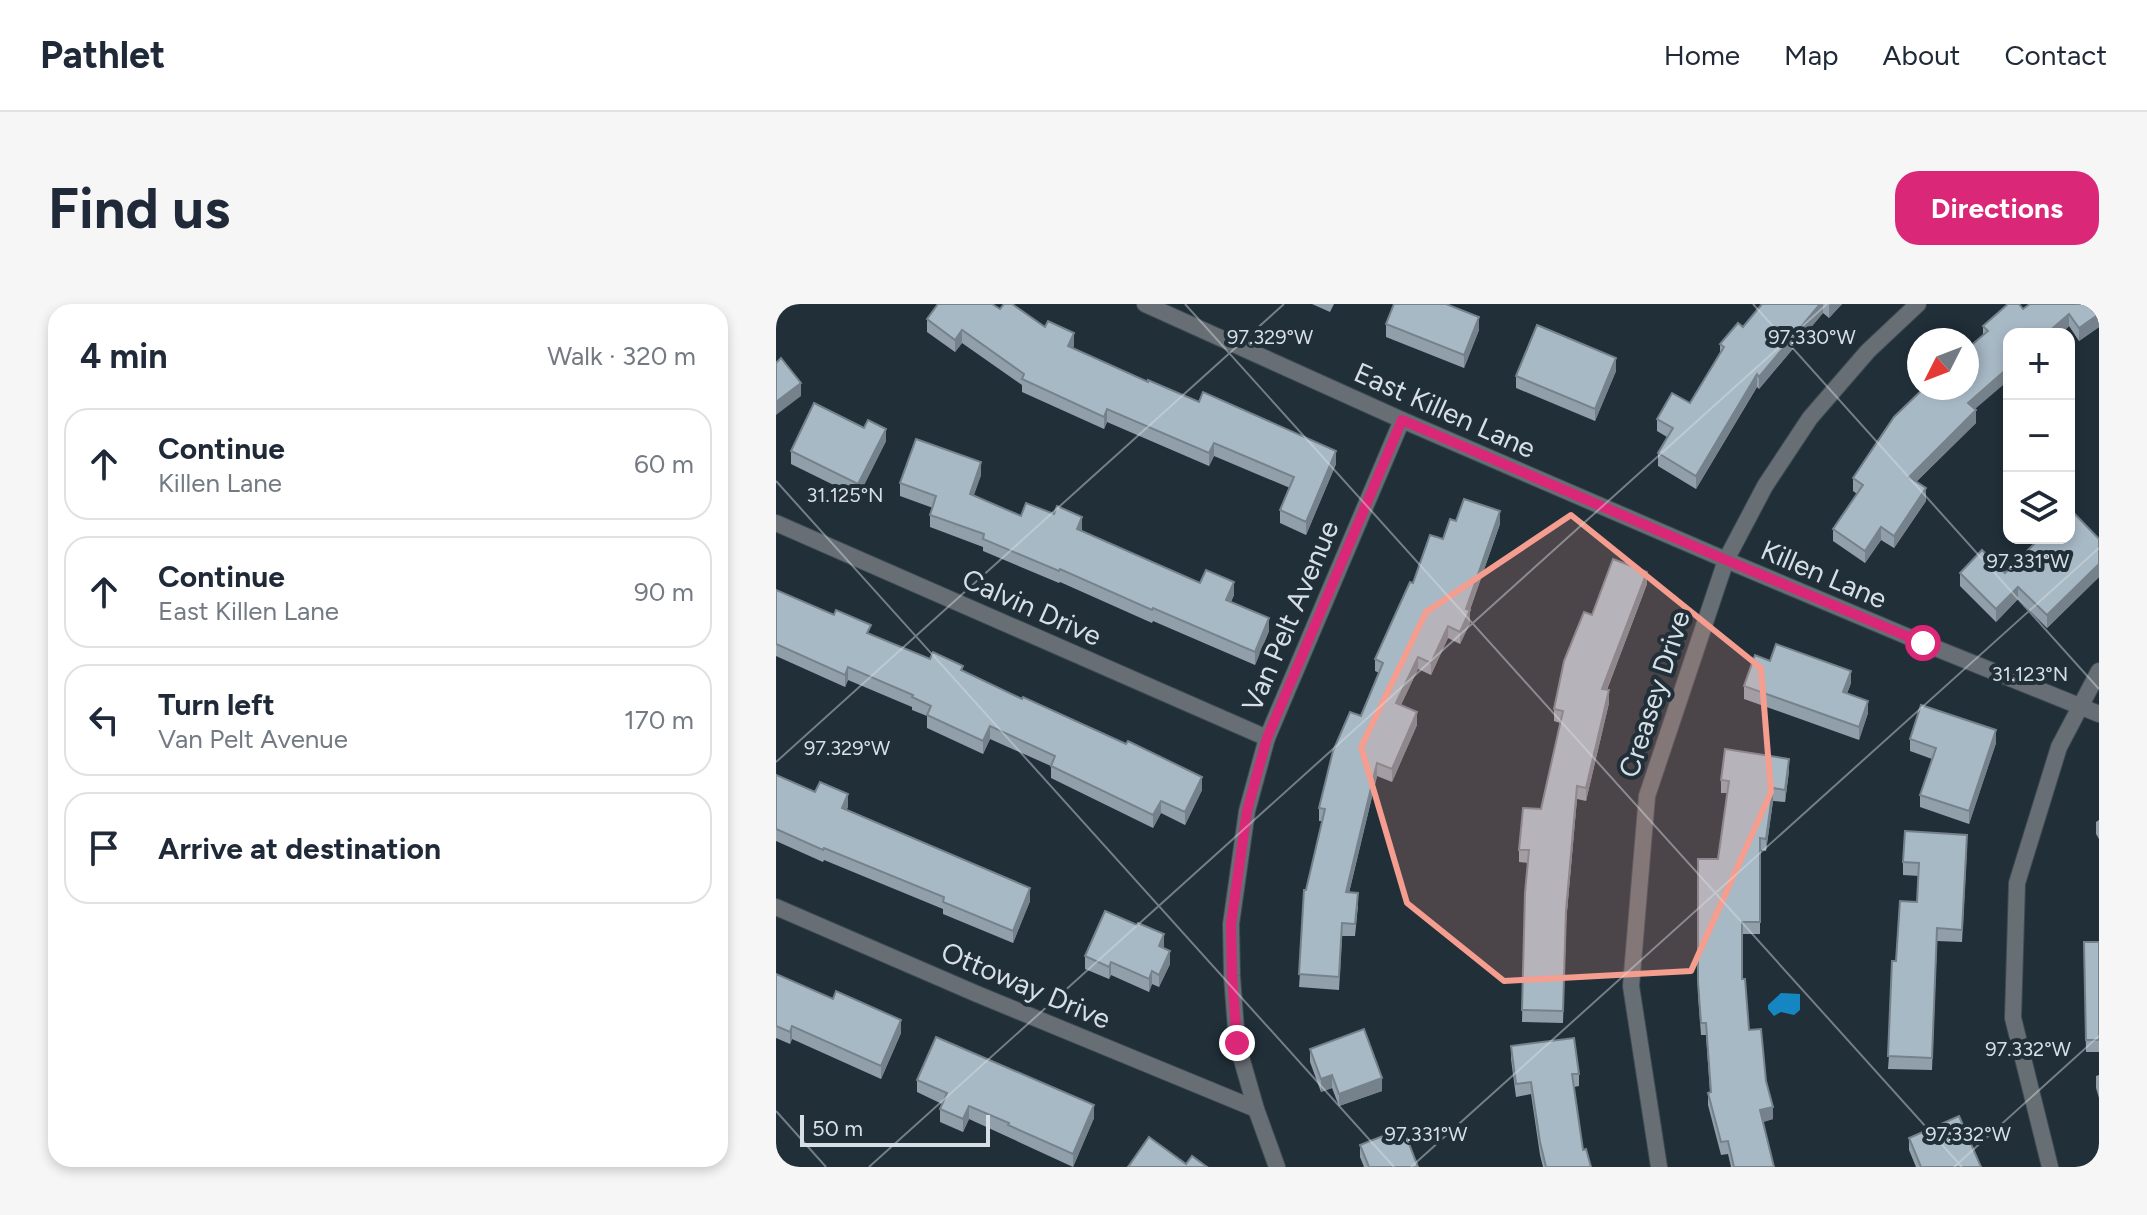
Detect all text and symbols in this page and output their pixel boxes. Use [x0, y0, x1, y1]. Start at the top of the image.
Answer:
text: Pathlet [40, 32, 165, 78]
text: Home [1664, 38, 1740, 72]
text: Map [1784, 38, 1839, 72]
text: About [1883, 38, 1960, 72]
text: Contact [2004, 38, 2107, 72]
button: Directions [1895, 171, 2099, 245]
text: Find us [48, 175, 230, 242]
text: 97.329°W [1227, 325, 1313, 349]
text: 97.330°W [1768, 325, 1856, 349]
north arrow [1907, 328, 1979, 400]
map controls [2003, 328, 2075, 544]
button: + [2003, 328, 2075, 400]
text: 4 min [80, 336, 167, 377]
text: Walk · 320 m [547, 340, 696, 372]
street label: East Killen Lane [1349, 355, 1541, 465]
button: − [2003, 400, 2075, 472]
text: Continue [158, 430, 285, 467]
icon: ahead [82, 442, 126, 486]
text: 60 m [634, 448, 694, 480]
text: Killen Lane [158, 467, 282, 499]
button: layers [2003, 472, 2075, 544]
text: 31.125°N [806, 483, 884, 507]
street label: Van Pelt Avenue [1234, 515, 1346, 717]
street label: Killen Lane [1756, 532, 1892, 616]
text: 97.331°W [1987, 549, 2069, 573]
text: Continue [158, 558, 285, 595]
street label: Calvin Drive [957, 561, 1107, 653]
icon: ahead [82, 570, 126, 614]
text: 90 m [634, 576, 694, 608]
text: East Killen Lane [158, 595, 339, 627]
street label: Creasey Drive [1611, 606, 1697, 782]
route start [1905, 625, 1941, 661]
text: 31.123°N [1992, 662, 2068, 686]
text: Turn left [158, 686, 275, 723]
icon: left [82, 698, 126, 742]
text: 170 m [624, 704, 694, 736]
text: Van Pelt Avenue [158, 723, 348, 755]
text: 97.329°W [804, 736, 890, 760]
icon: arrive [82, 826, 126, 870]
text: Arrive at destination [158, 830, 441, 867]
street label: Ottoway Drive [936, 934, 1116, 1036]
route end [1219, 1025, 1255, 1061]
text: 97.332°W [1985, 1037, 2071, 1061]
scale bar [800, 1111, 990, 1147]
text: 50 m [812, 1115, 863, 1142]
text: 97.331°W [1385, 1122, 1467, 1146]
text: 97.332°W [1925, 1122, 2011, 1146]

